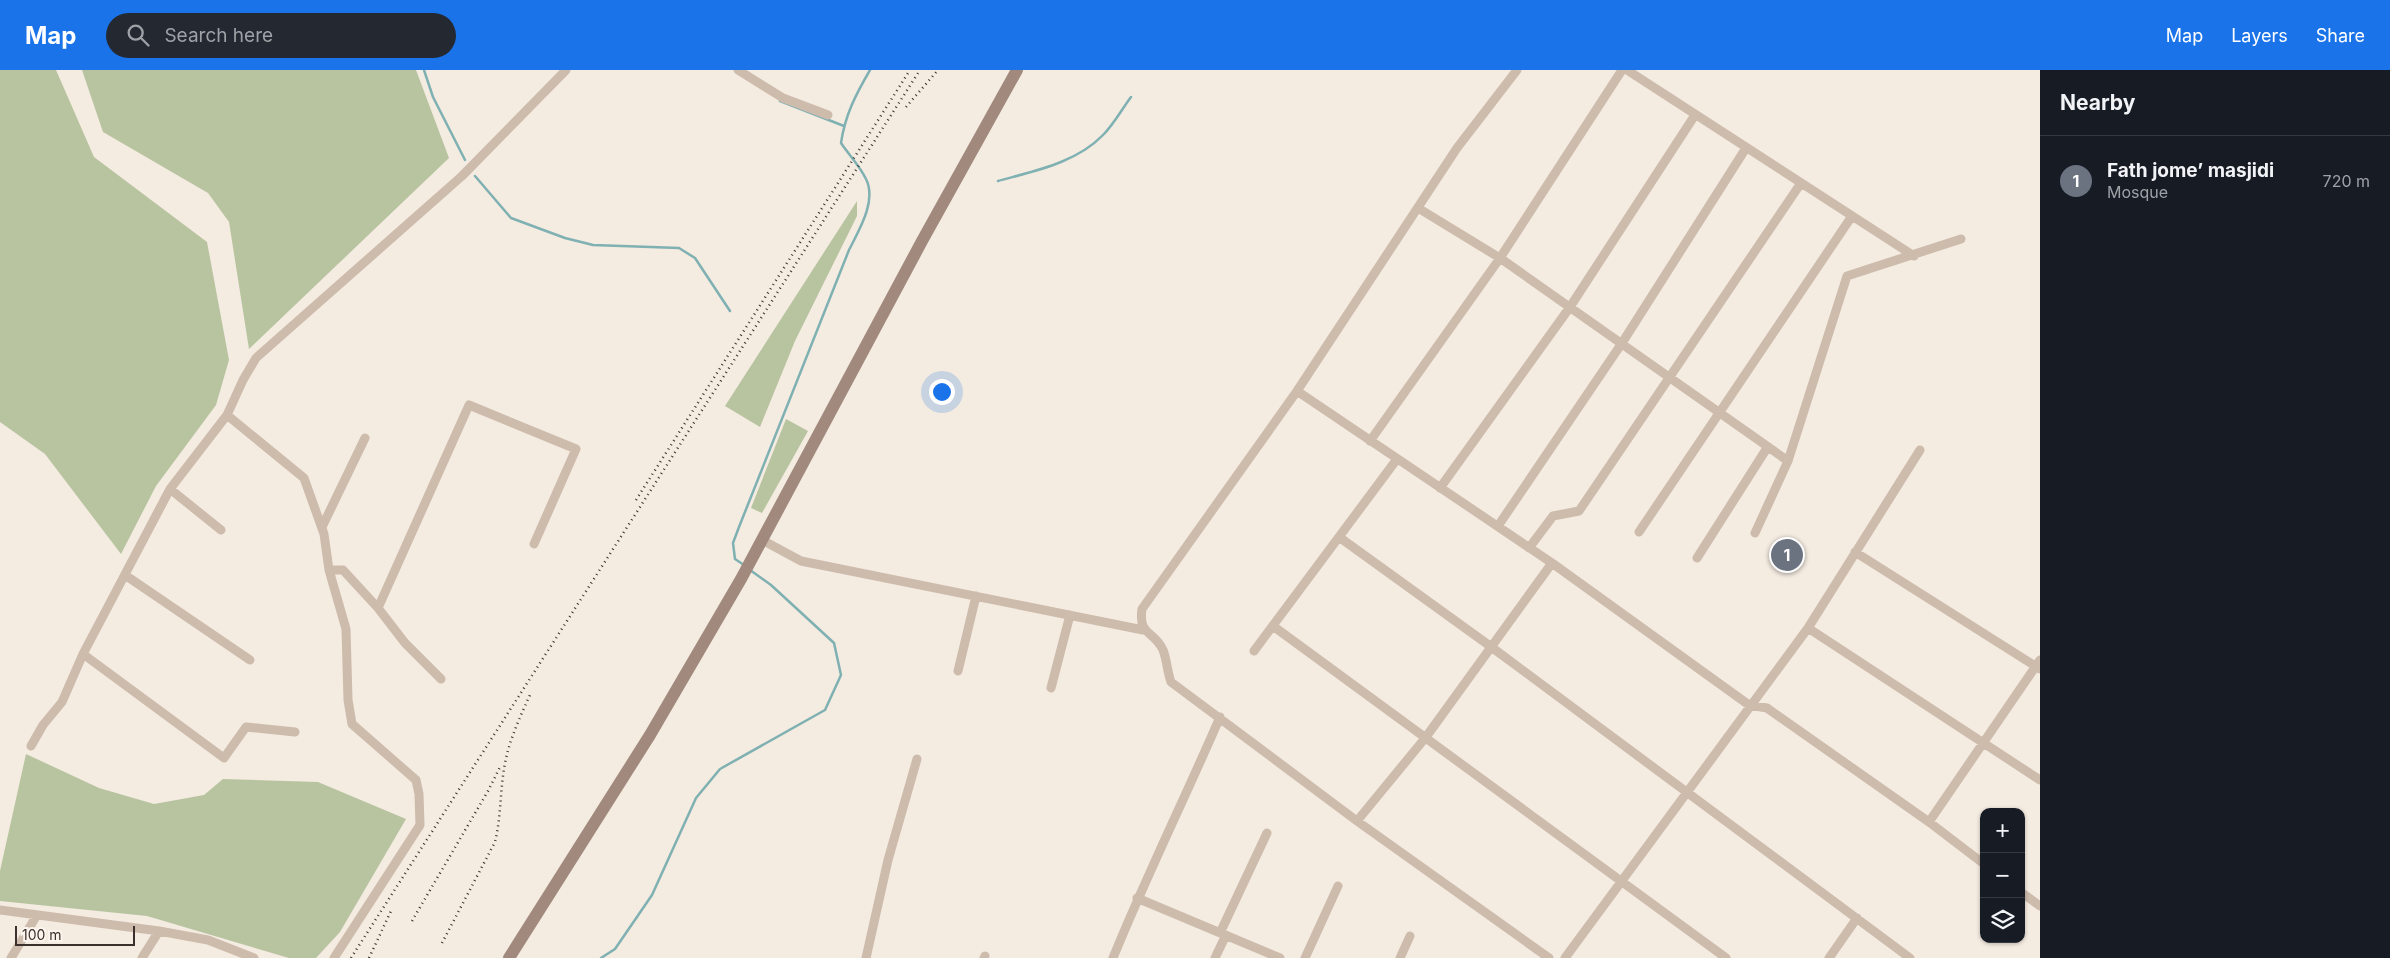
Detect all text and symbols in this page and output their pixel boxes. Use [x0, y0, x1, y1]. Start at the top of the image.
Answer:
search box [106, 13, 456, 58]
text: Map [25, 21, 76, 50]
icon: search [124, 21, 152, 49]
text: Search here [164, 24, 273, 47]
text: Map [2166, 25, 2203, 46]
text: Layers [2231, 25, 2288, 46]
text: Share [2316, 25, 2365, 46]
text: Nearby [2060, 90, 2135, 115]
text: Fath jome’ masjidi [2107, 159, 2274, 182]
text: 1 [2073, 171, 2079, 191]
text: 720 m [2323, 171, 2370, 191]
text: Mosque [2107, 182, 2168, 202]
your location [929, 379, 955, 405]
pin: 1 [1771, 536, 1803, 574]
map controls [1980, 808, 2025, 943]
button: + [1980, 808, 2025, 853]
button: − [1980, 853, 2025, 898]
button: layers [1980, 898, 2025, 943]
scale bar [15, 923, 135, 946]
text: 100 m [22, 926, 62, 943]

